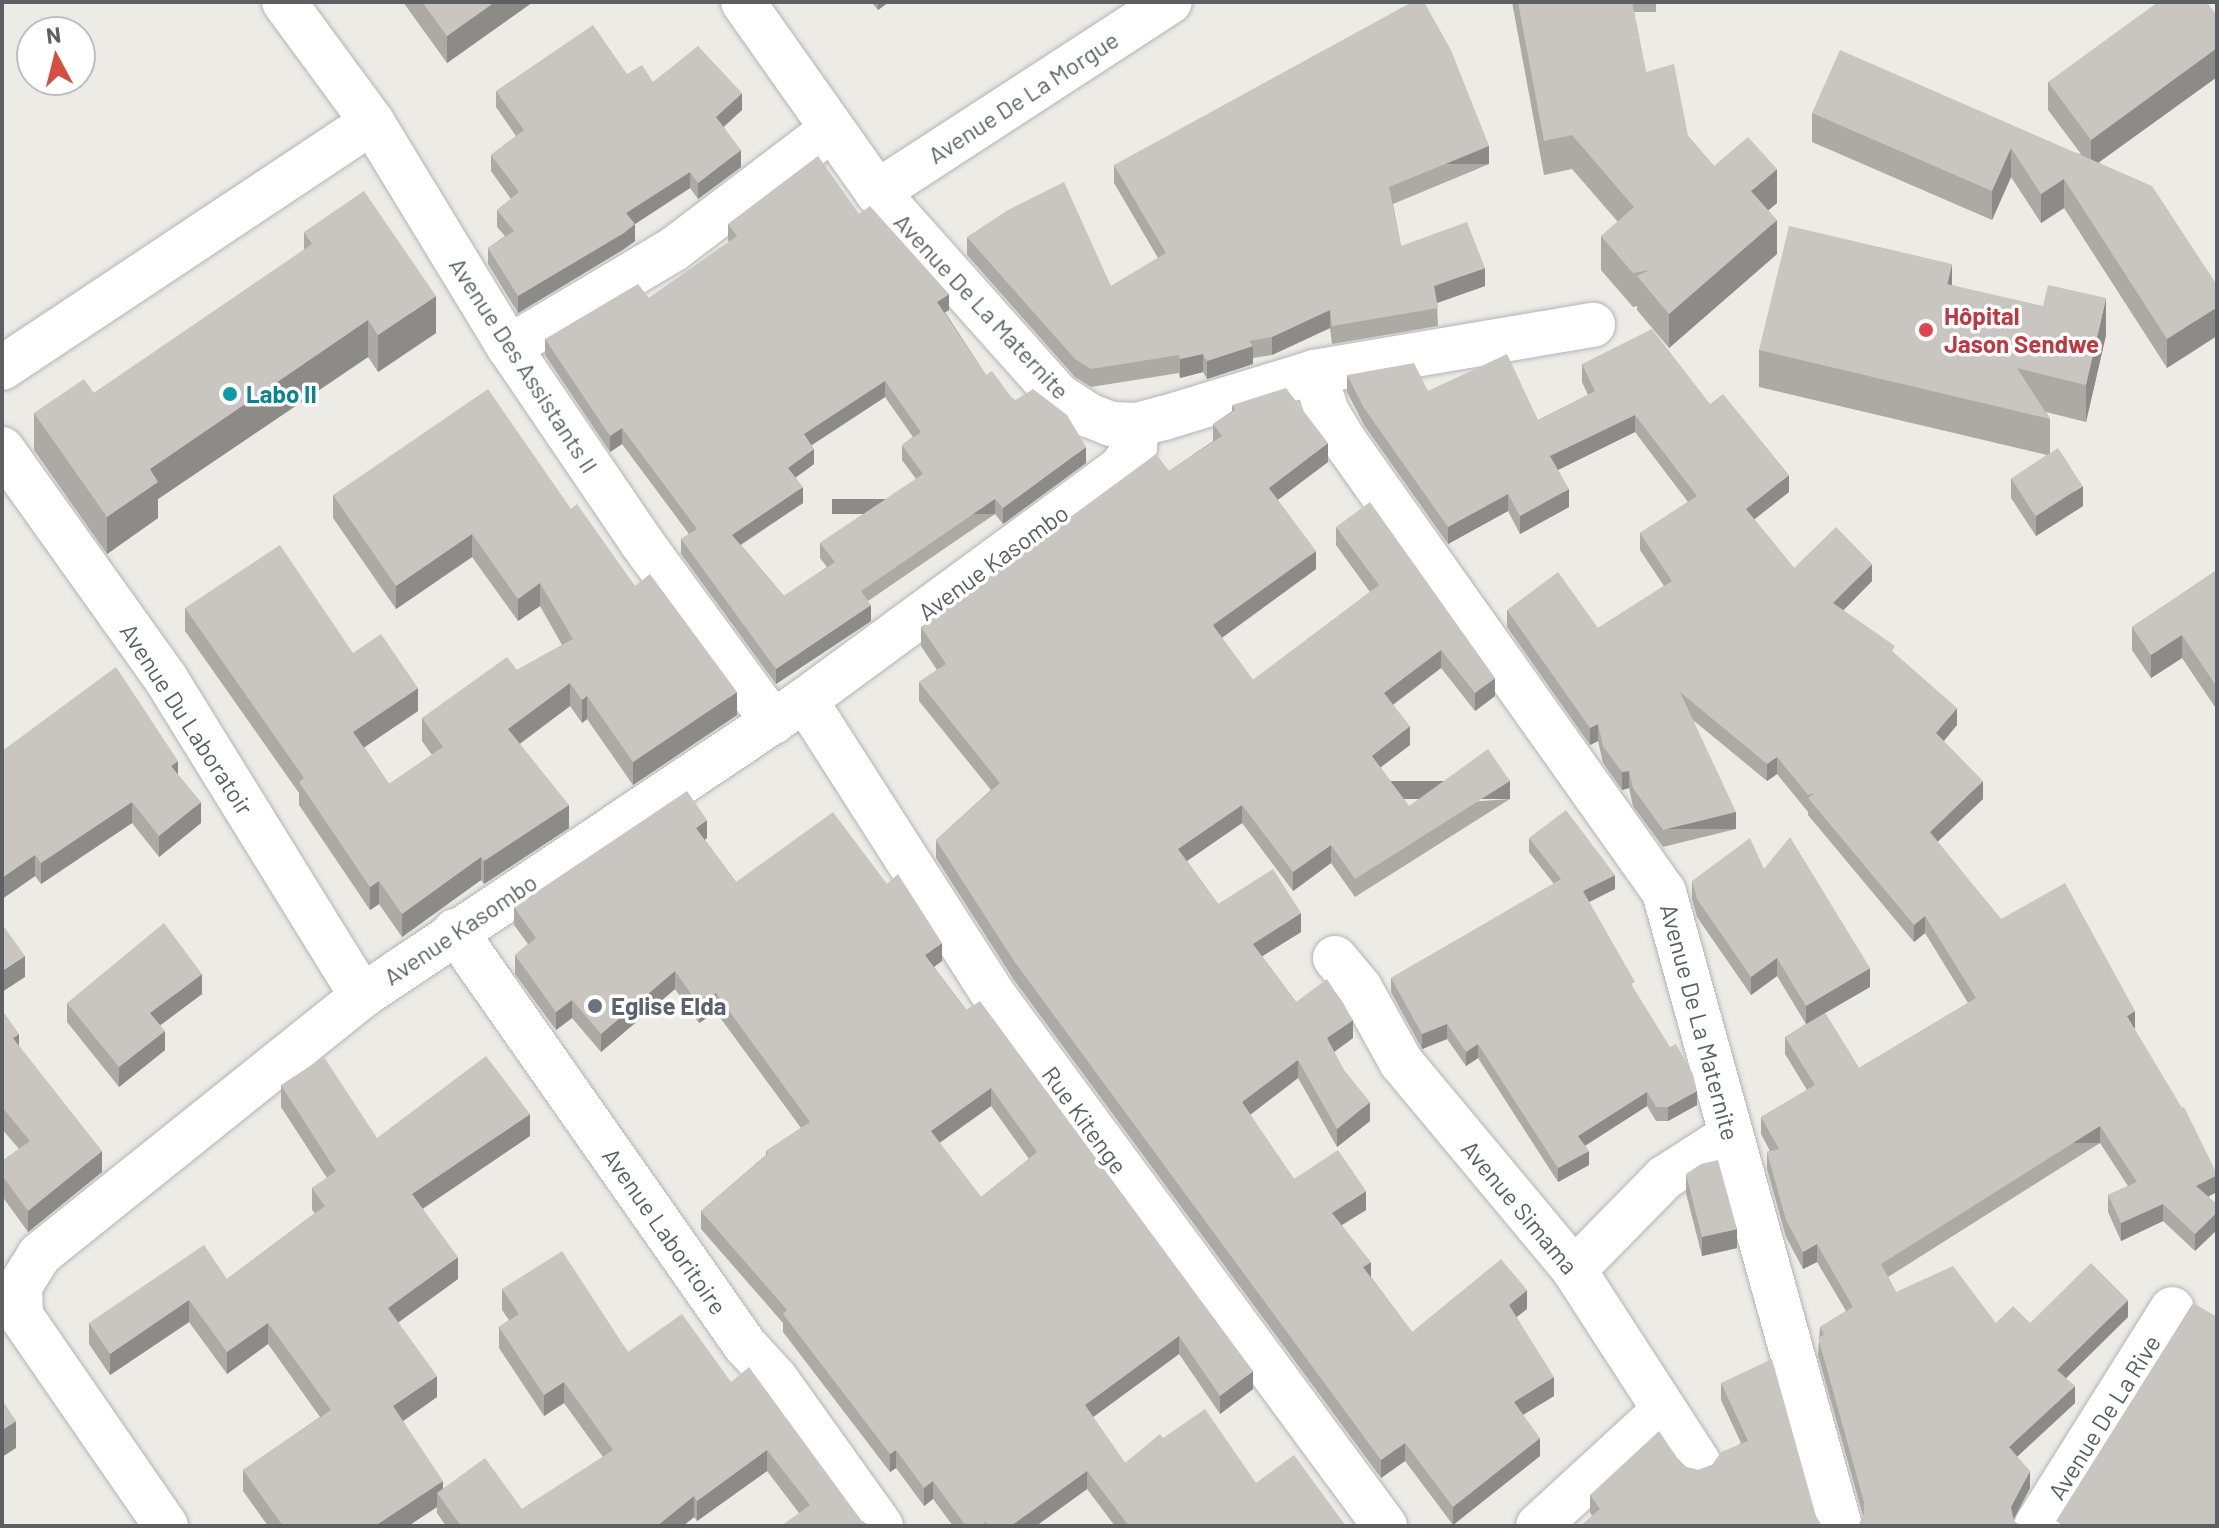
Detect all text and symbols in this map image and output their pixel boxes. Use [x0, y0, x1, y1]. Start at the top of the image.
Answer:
north arrow [16, 16, 96, 96]
text: N [44, 20, 62, 48]
street label: Avenue De La Morgue [922, 25, 1124, 169]
street label: Avenue De La Maternite [888, 207, 1076, 405]
street label: Avenue Des Assistants II [444, 252, 604, 478]
place label: Hôpital Jason Sendwe [1944, 302, 2099, 358]
marker: Hôpital Jason Sendwe [1915, 319, 1937, 341]
place label: Labo II [246, 380, 317, 408]
marker: Labo II [221, 385, 239, 403]
street label: Avenue Kasombo [912, 498, 1074, 626]
street label: Avenue Du Laboratoir [114, 618, 260, 820]
street label: Avenue Kasombo [378, 867, 542, 991]
street label: Avenue De La Maternite [1655, 901, 1745, 1143]
place label: Eglise Elda [611, 992, 726, 1020]
marker: Eglise Elda [586, 997, 604, 1015]
street label: Rue Kitenge [1036, 1061, 1134, 1179]
street label: Avenue Simama [1456, 1134, 1584, 1280]
street label: Avenue Laboritoire [597, 1142, 733, 1320]
street label: Avenue De La Rive [2042, 1329, 2166, 1505]

